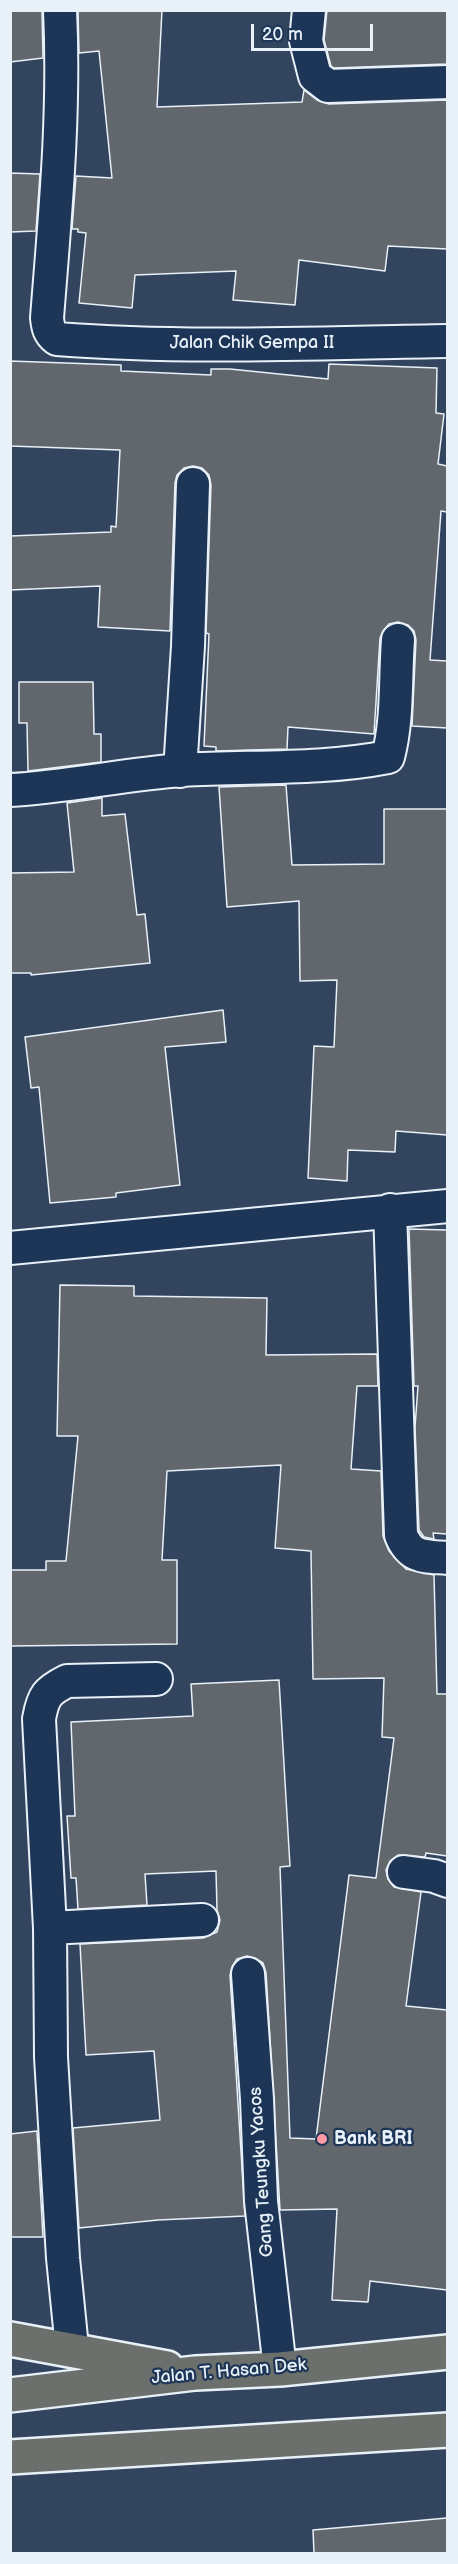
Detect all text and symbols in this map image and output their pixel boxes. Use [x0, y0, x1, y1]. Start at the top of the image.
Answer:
scale bar [254, 12, 376, 50]
text: 20 m [262, 24, 303, 45]
street label: Jalan Chik Gempa II [170, 332, 334, 354]
street label: Gang Teungku Yacos [245, 2086, 279, 2258]
place label: Bank BRI [334, 2128, 413, 2150]
marker: Bank BRI [315, 2132, 329, 2146]
street label: Jalan T. Hasan Dek [151, 2354, 307, 2390]

